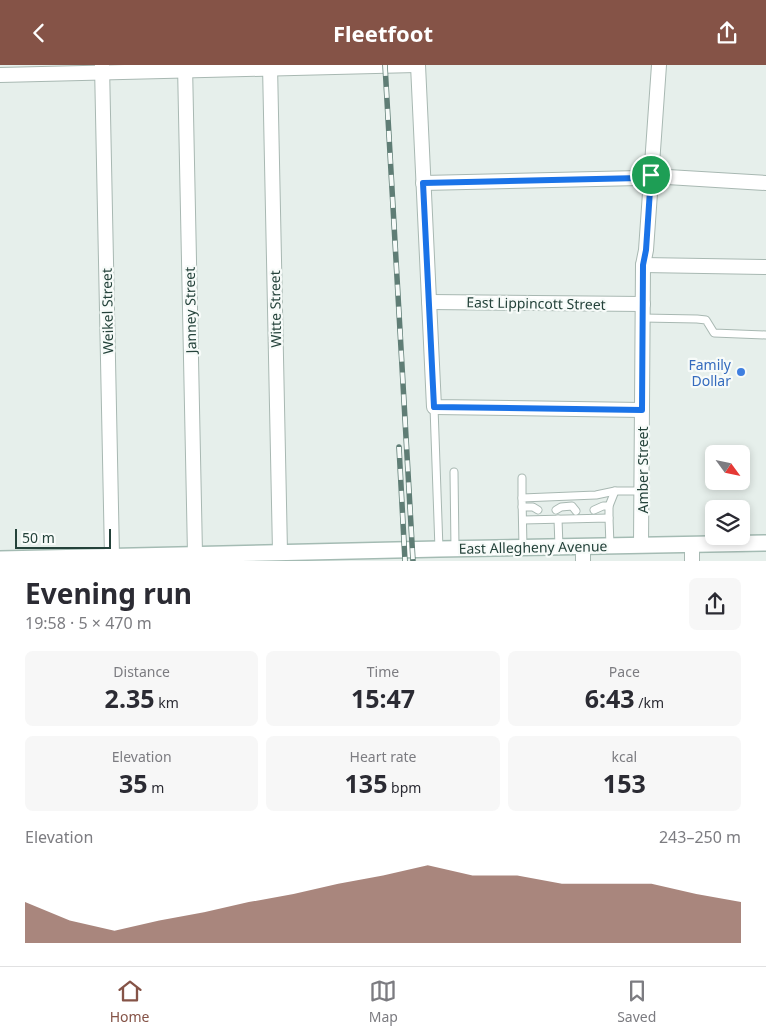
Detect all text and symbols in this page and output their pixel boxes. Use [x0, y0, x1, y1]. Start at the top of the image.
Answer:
text: Fleetfoot [333, 18, 433, 48]
icon: back [25, 19, 53, 47]
icon: share [713, 19, 741, 47]
pin [630, 154, 672, 196]
icon: arrive [637, 161, 665, 189]
street label: Janney Street [180, 267, 200, 355]
street label: Weikel Street [97, 268, 117, 354]
street label: Witte Street [265, 270, 285, 348]
street label: East Lippincott Street [466, 292, 606, 314]
place label: Family Dollar [688, 355, 732, 390]
marker: Family Dollar [735, 366, 747, 378]
street label: Amber Street [633, 426, 652, 514]
north arrow [705, 445, 750, 490]
map controls [705, 445, 750, 545]
button: layers [705, 500, 750, 545]
scale bar [15, 526, 111, 549]
text: 50 m [22, 528, 55, 547]
street label: East Allegheny Avenue [458, 536, 608, 558]
text: Evening run [25, 574, 192, 612]
button: share [689, 578, 741, 630]
text: 19:58 · 5 × 470 m [25, 612, 152, 634]
text: Distance [113, 662, 170, 681]
text: Time [367, 662, 399, 681]
text: Pace [609, 662, 640, 681]
text: 2.35 [105, 681, 155, 715]
text: 15:47 [351, 681, 415, 715]
text: 6:43 [585, 681, 635, 715]
text: km [155, 693, 179, 712]
text: /km [635, 693, 664, 712]
text: Elevation [112, 747, 172, 766]
text: Heart rate [350, 747, 416, 766]
text: kcal [611, 747, 637, 766]
text: 35 [119, 766, 148, 800]
text: 135 [345, 766, 387, 800]
text: 153 [603, 766, 646, 800]
text: m [148, 778, 164, 797]
text: bpm [387, 778, 421, 797]
text: Elevation [25, 826, 93, 848]
text: 243–250 m [659, 826, 741, 848]
tab: Home [110, 977, 149, 1026]
tab: Map [369, 977, 398, 1026]
tab: Saved [617, 977, 656, 1026]

